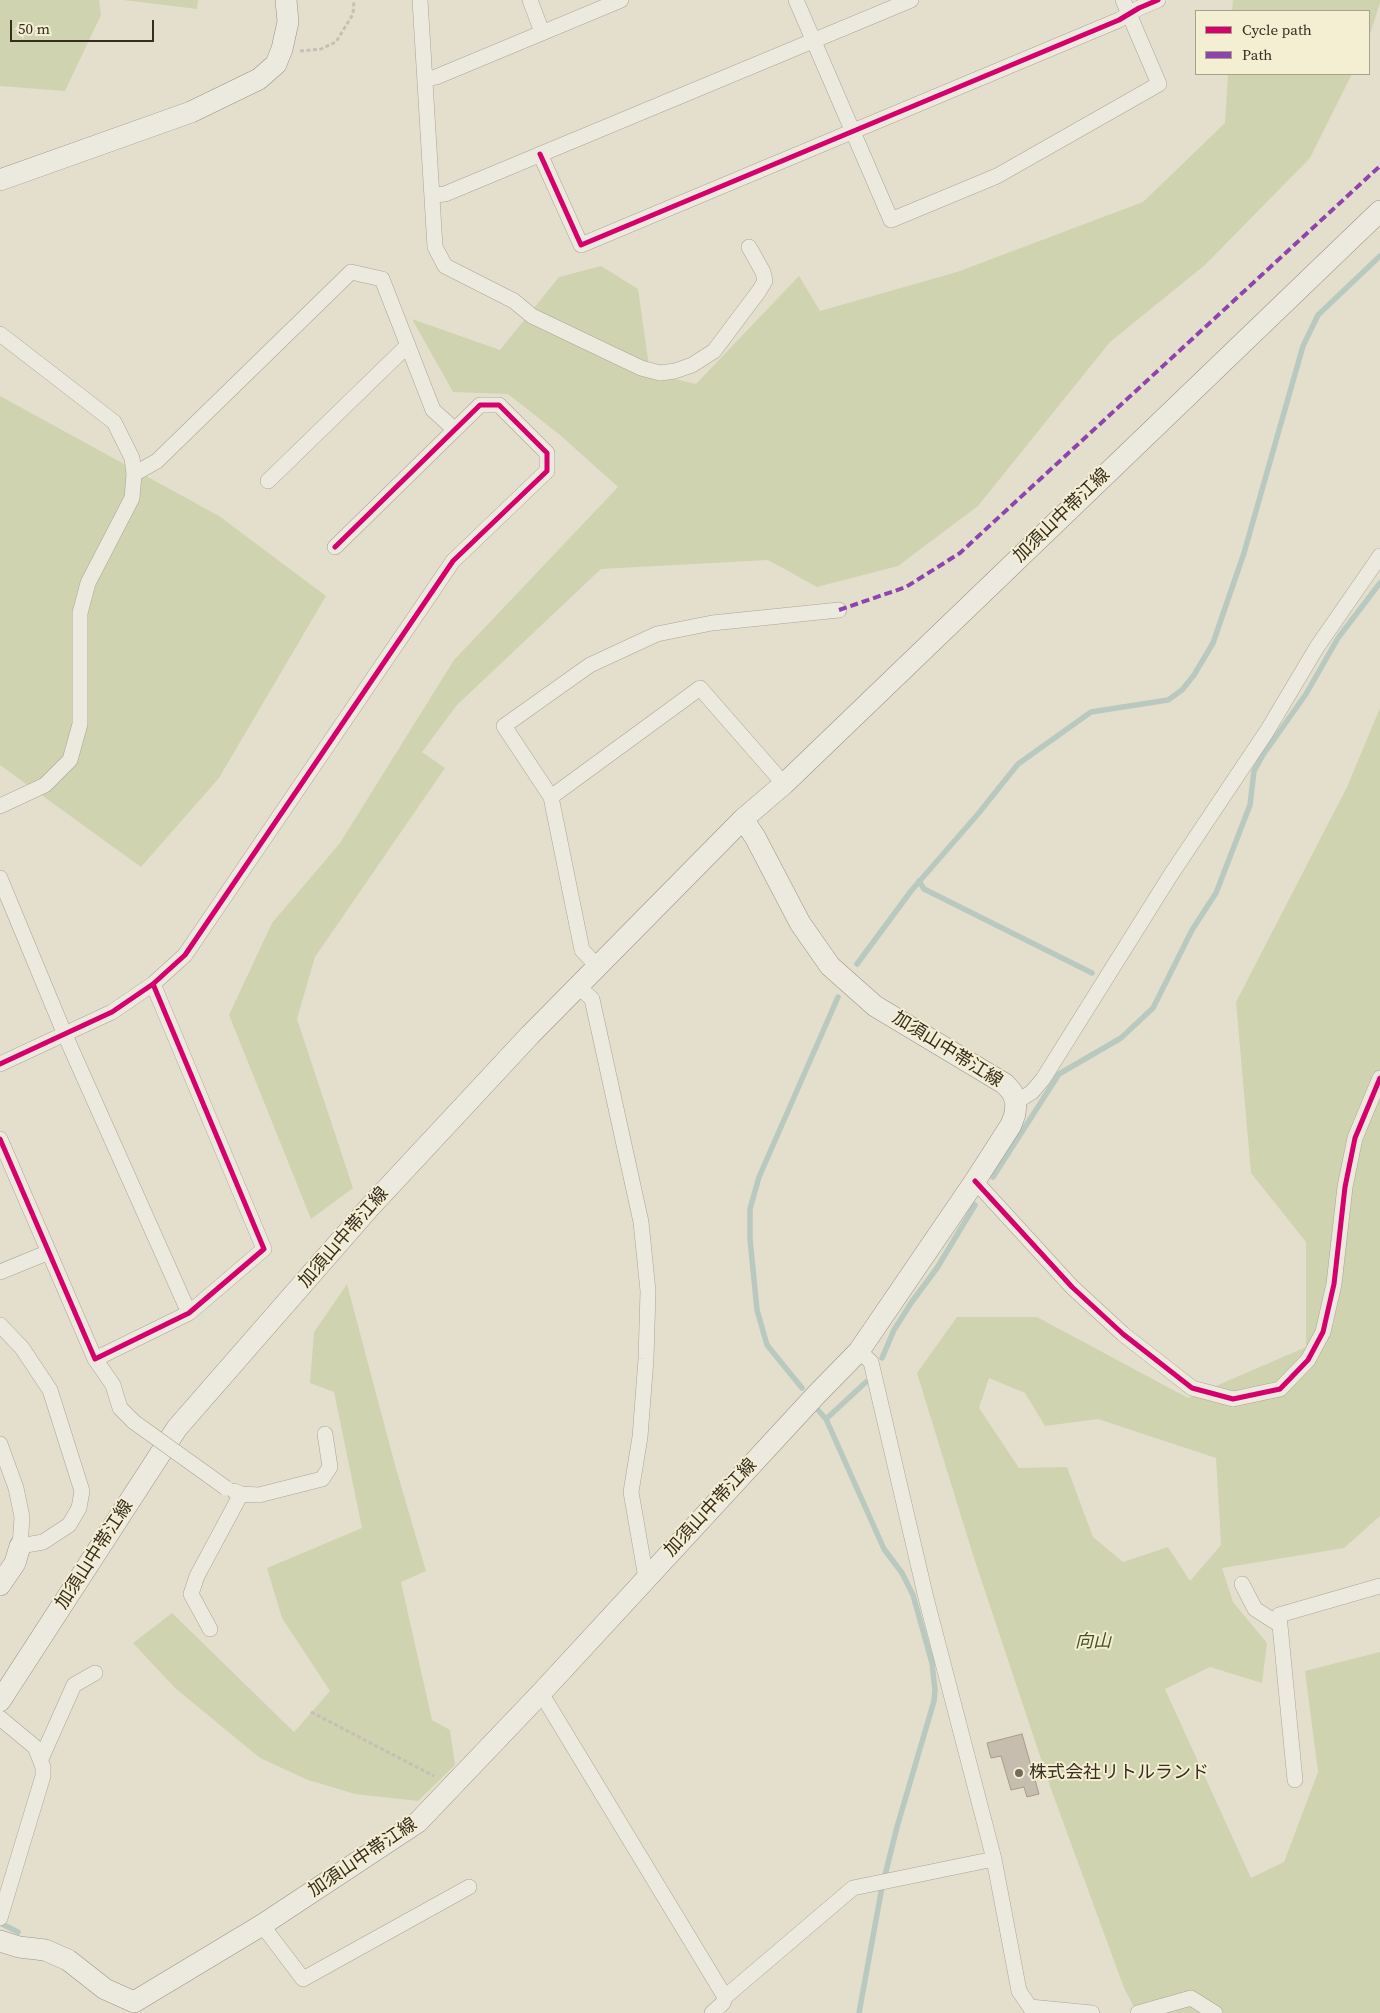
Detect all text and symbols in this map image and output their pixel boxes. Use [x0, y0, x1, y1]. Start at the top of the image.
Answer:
scale bar [12, 10, 156, 42]
legend [1195, 10, 1370, 75]
text: 50 m [18, 18, 50, 39]
text: Cycle path [1242, 19, 1312, 40]
text: Path [1242, 44, 1272, 65]
street label: 加須山中帯江線 [1009, 464, 1115, 568]
street label: 加須山中帯江線 [888, 1007, 1006, 1093]
street label: 加須山中帯江線 [295, 1183, 393, 1293]
street label: 加須山中帯江線 [660, 1455, 762, 1561]
street label: 加須山中帯江線 [52, 1496, 138, 1614]
park label: 向山 [1075, 1631, 1111, 1653]
place label: 株式会社リトルランド [1029, 1762, 1209, 1784]
marker: 株式会社リトルランド [1013, 1767, 1025, 1779]
street label: 加須山中帯江線 [305, 1814, 421, 1902]

